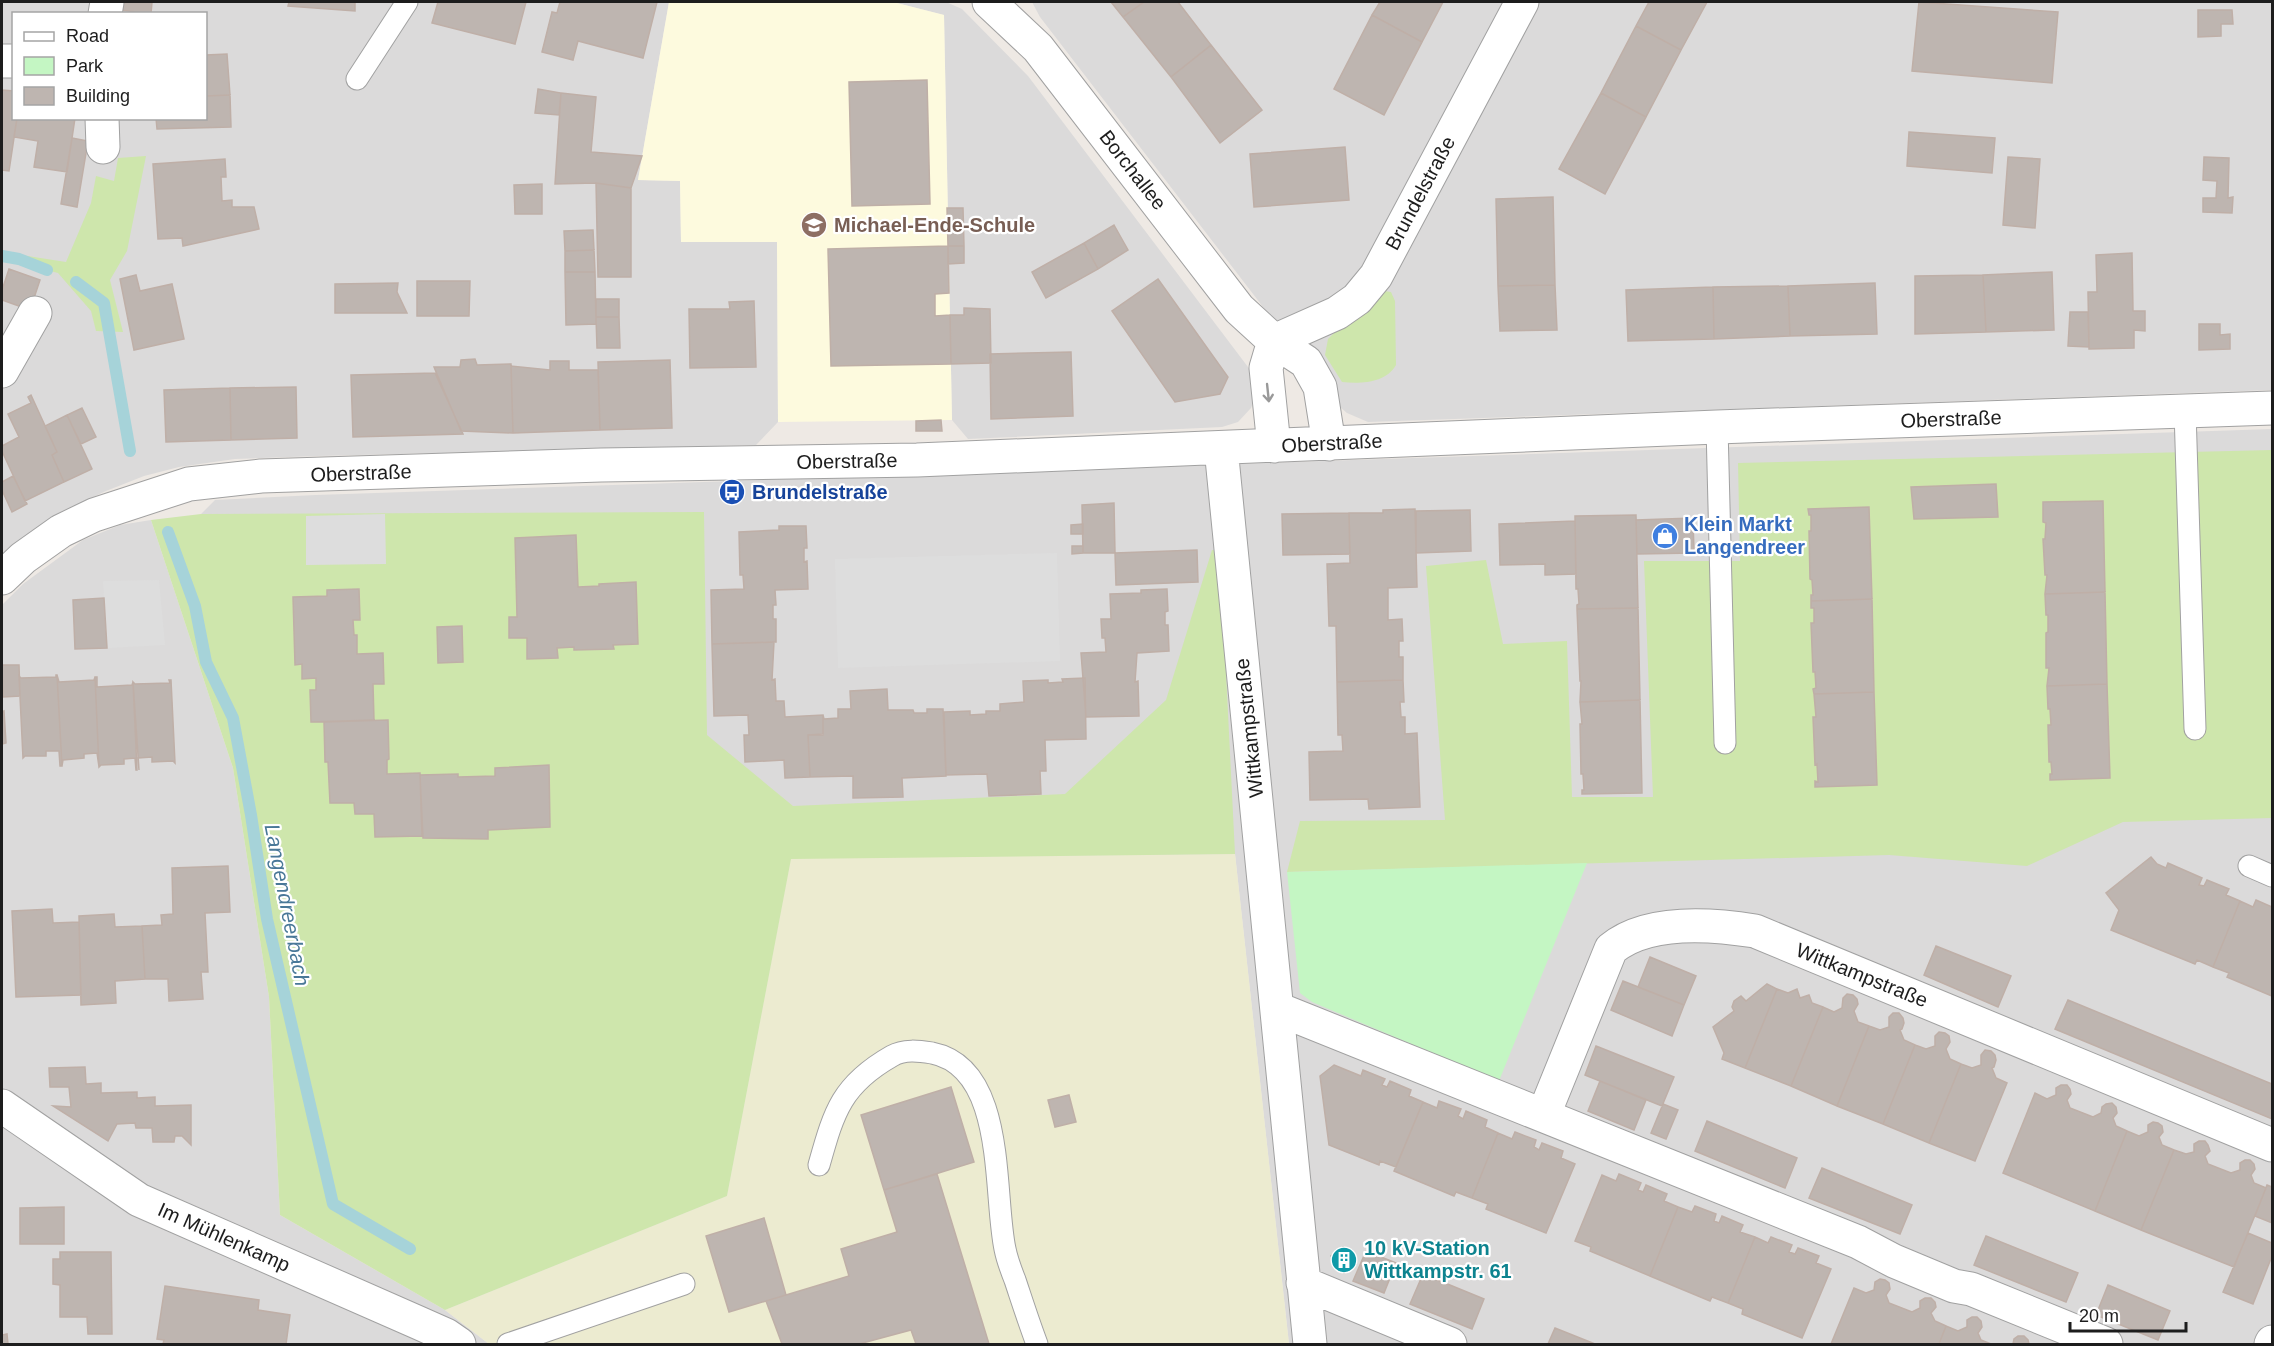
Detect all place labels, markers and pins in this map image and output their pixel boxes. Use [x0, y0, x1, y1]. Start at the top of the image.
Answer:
school or university icon: Michael-Ende-Schule [799, 210, 829, 240]
place label: Michael-Ende-Schule [834, 214, 1035, 236]
bus stop icon: Brundelstraße [717, 477, 747, 507]
place label: Brundelstraße [752, 481, 888, 503]
place label: Klein Markt Langendreer [1684, 513, 1805, 558]
shop icon: Klein Markt Langendreer [1650, 521, 1680, 551]
place label: 10 kV-Station Wittkampstr. 61 [1364, 1237, 1512, 1282]
building icon: 10 kV-Station Wittkampstr. 61 [1329, 1245, 1359, 1275]

